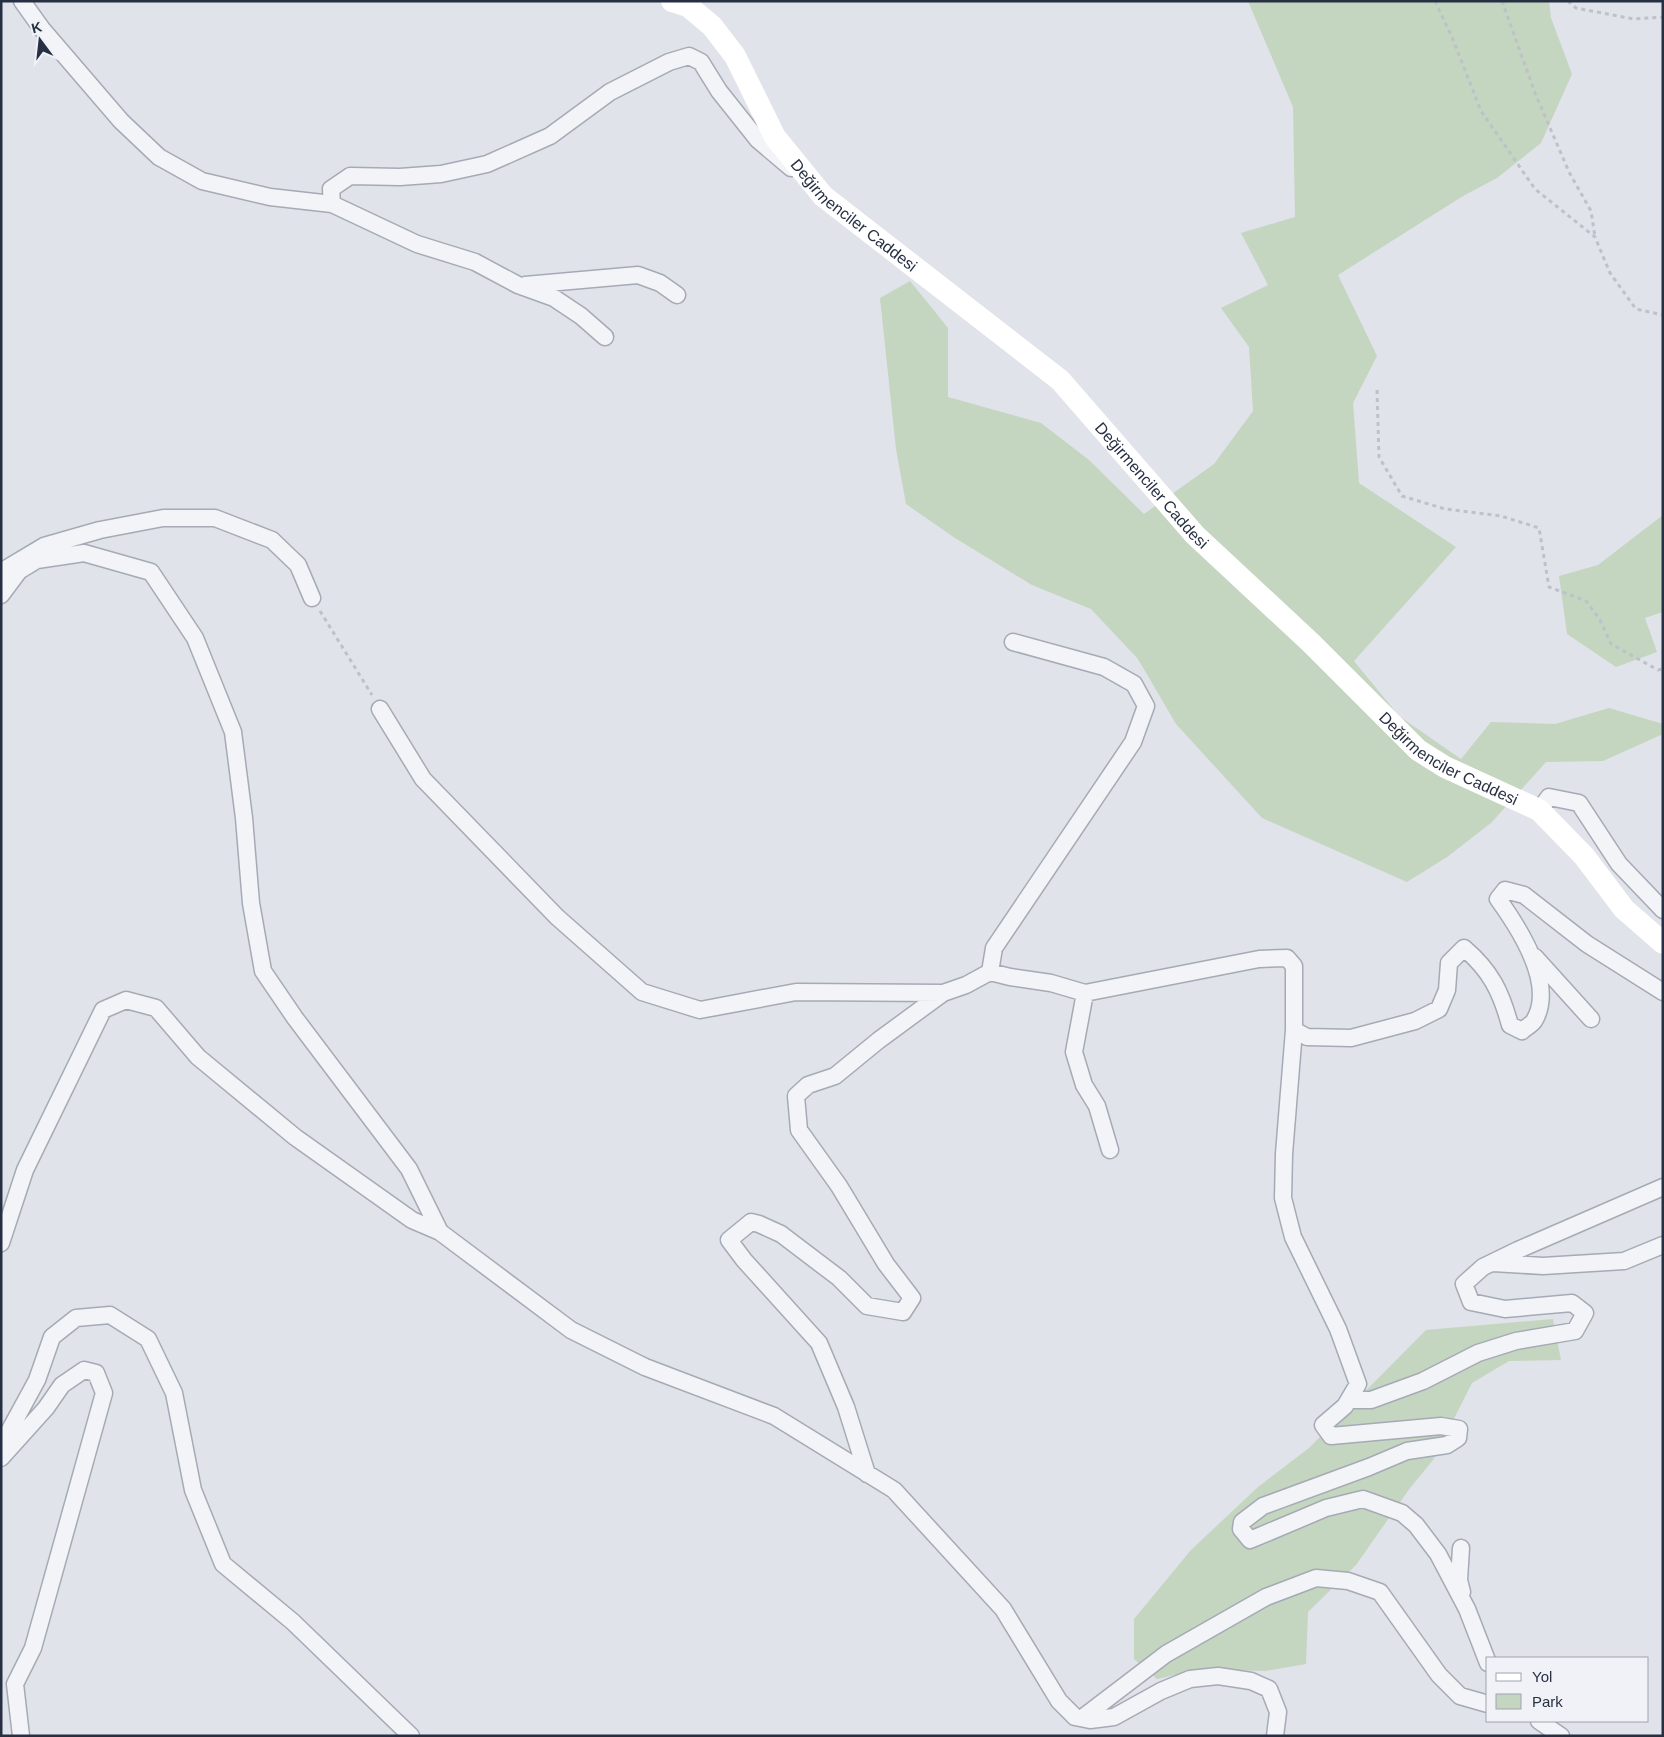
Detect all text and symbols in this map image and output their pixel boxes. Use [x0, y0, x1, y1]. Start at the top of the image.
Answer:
north arrow [15, 15, 65, 65]
text: K [30, 18, 44, 36]
street label: Değirmenciler Caddesi [788, 156, 920, 275]
street label: Değirmenciler Caddesi [1092, 419, 1212, 552]
street label: Değirmenciler Caddesi [1376, 709, 1521, 808]
legend [1486, 1657, 1649, 1722]
text: Yol [1532, 1668, 1552, 1685]
text: Park [1532, 1693, 1563, 1710]

